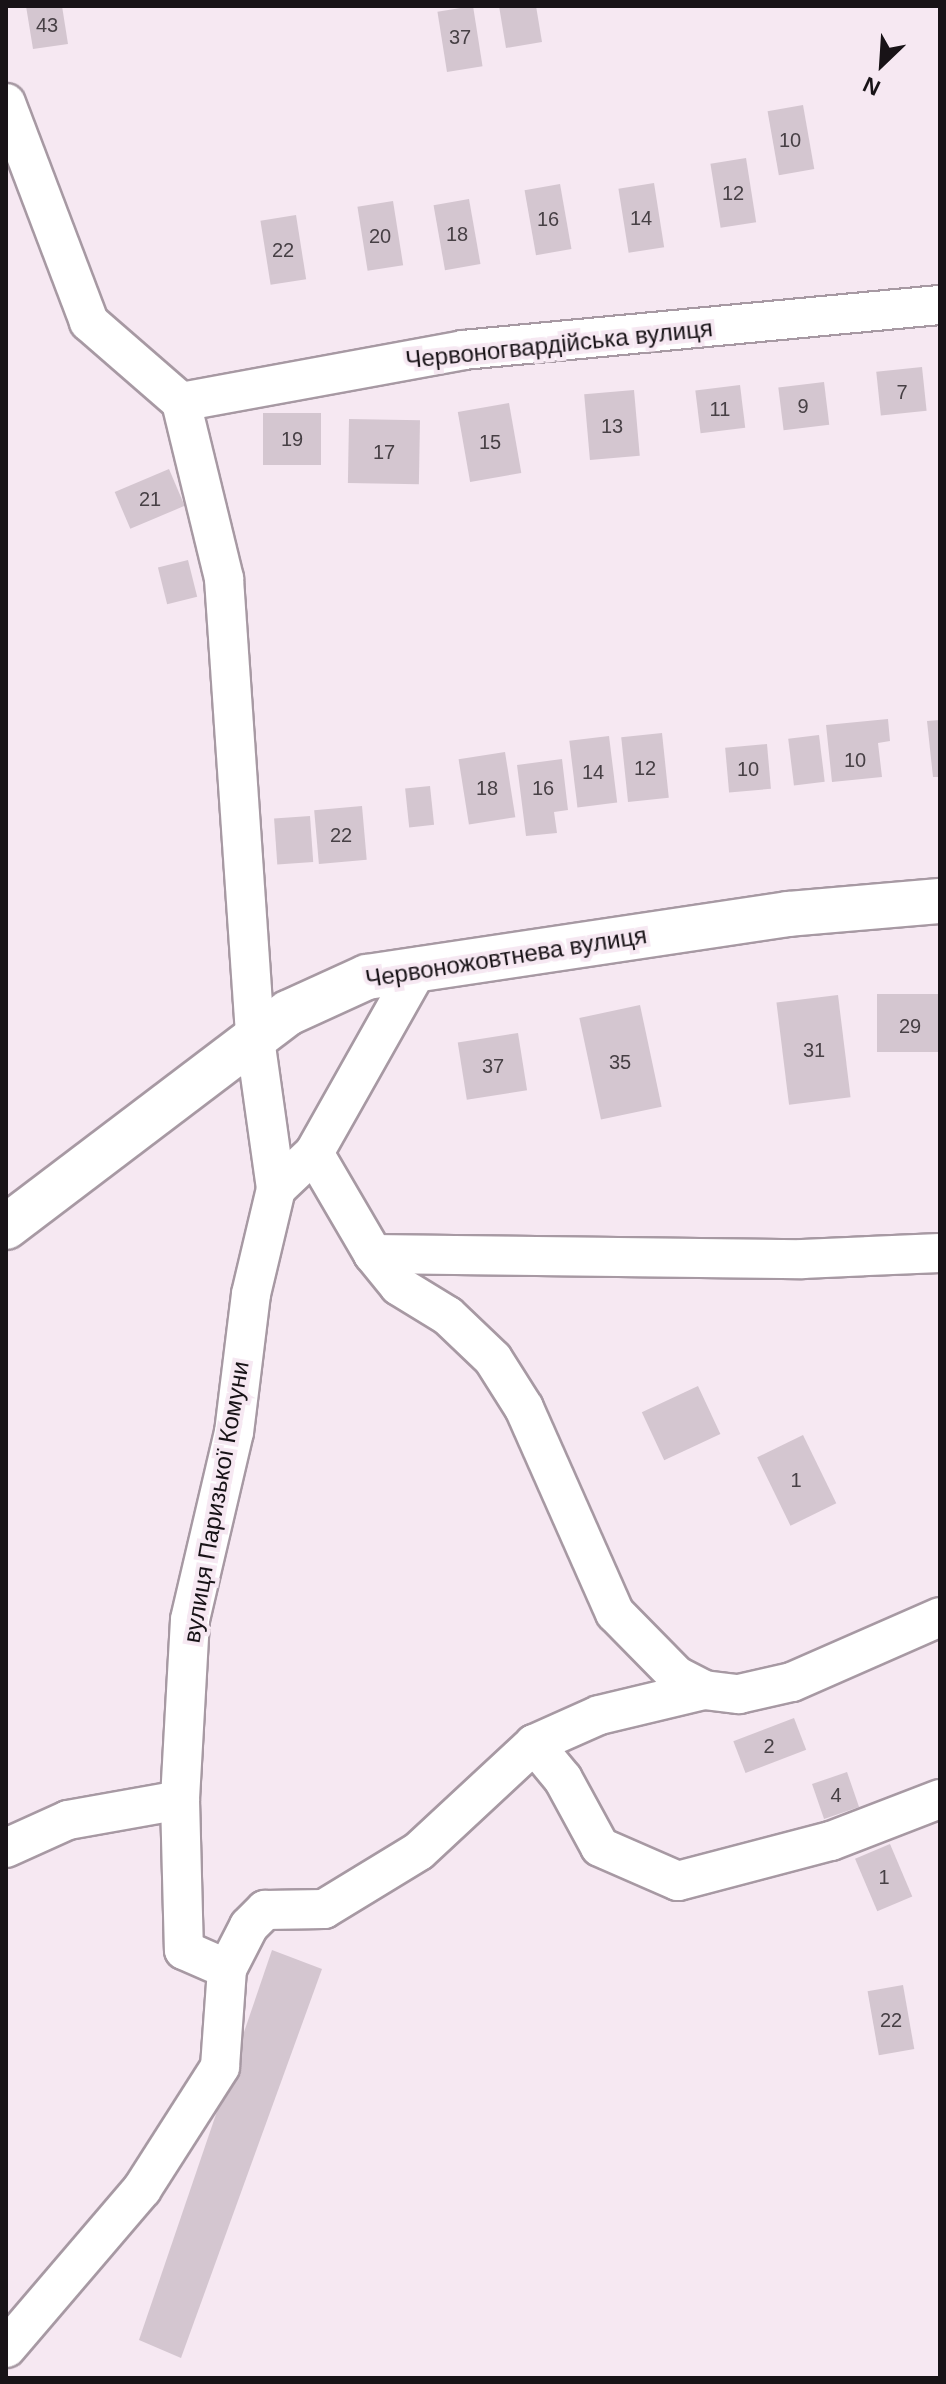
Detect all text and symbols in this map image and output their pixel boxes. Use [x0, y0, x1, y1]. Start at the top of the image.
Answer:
house number: 43 [36, 13, 58, 37]
north arrow [842, 24, 922, 104]
house number: 37 [449, 25, 471, 49]
text: N [859, 72, 884, 101]
house number: 10 [779, 128, 801, 152]
house number: 12 [722, 181, 744, 205]
house number: 14 [630, 206, 652, 230]
house number: 16 [537, 207, 559, 231]
house number: 18 [446, 222, 468, 246]
house number: 20 [369, 224, 391, 248]
house number: 22 [272, 238, 294, 262]
street label: Червоногвардійська вулиця [404, 314, 714, 374]
house number: 7 [896, 380, 908, 404]
house number: 9 [797, 394, 809, 418]
house number: 11 [710, 397, 730, 421]
house number: 13 [601, 414, 623, 438]
house number: 19 [281, 427, 303, 451]
house number: 15 [479, 430, 501, 454]
house number: 17 [373, 440, 395, 464]
house number: 21 [139, 487, 161, 511]
house number: 10 [844, 748, 866, 772]
house number: 12 [634, 756, 656, 780]
house number: 10 [737, 757, 759, 781]
house number: 14 [582, 760, 604, 784]
house number: 18 [476, 776, 498, 800]
house number: 16 [532, 776, 554, 800]
house number: 22 [330, 823, 352, 847]
street label: Червоножовтнева вулиця [363, 921, 649, 993]
house number: 29 [899, 1014, 921, 1038]
house number: 31 [803, 1038, 825, 1062]
house number: 35 [609, 1050, 631, 1074]
house number: 37 [482, 1054, 504, 1078]
street label: вулиця Паризької Комуни [177, 1359, 255, 1645]
house number: 1 [790, 1468, 802, 1492]
house number: 2 [763, 1734, 775, 1758]
house number: 4 [830, 1783, 842, 1807]
house number: 1 [878, 1865, 890, 1889]
house number: 22 [880, 2008, 902, 2032]

